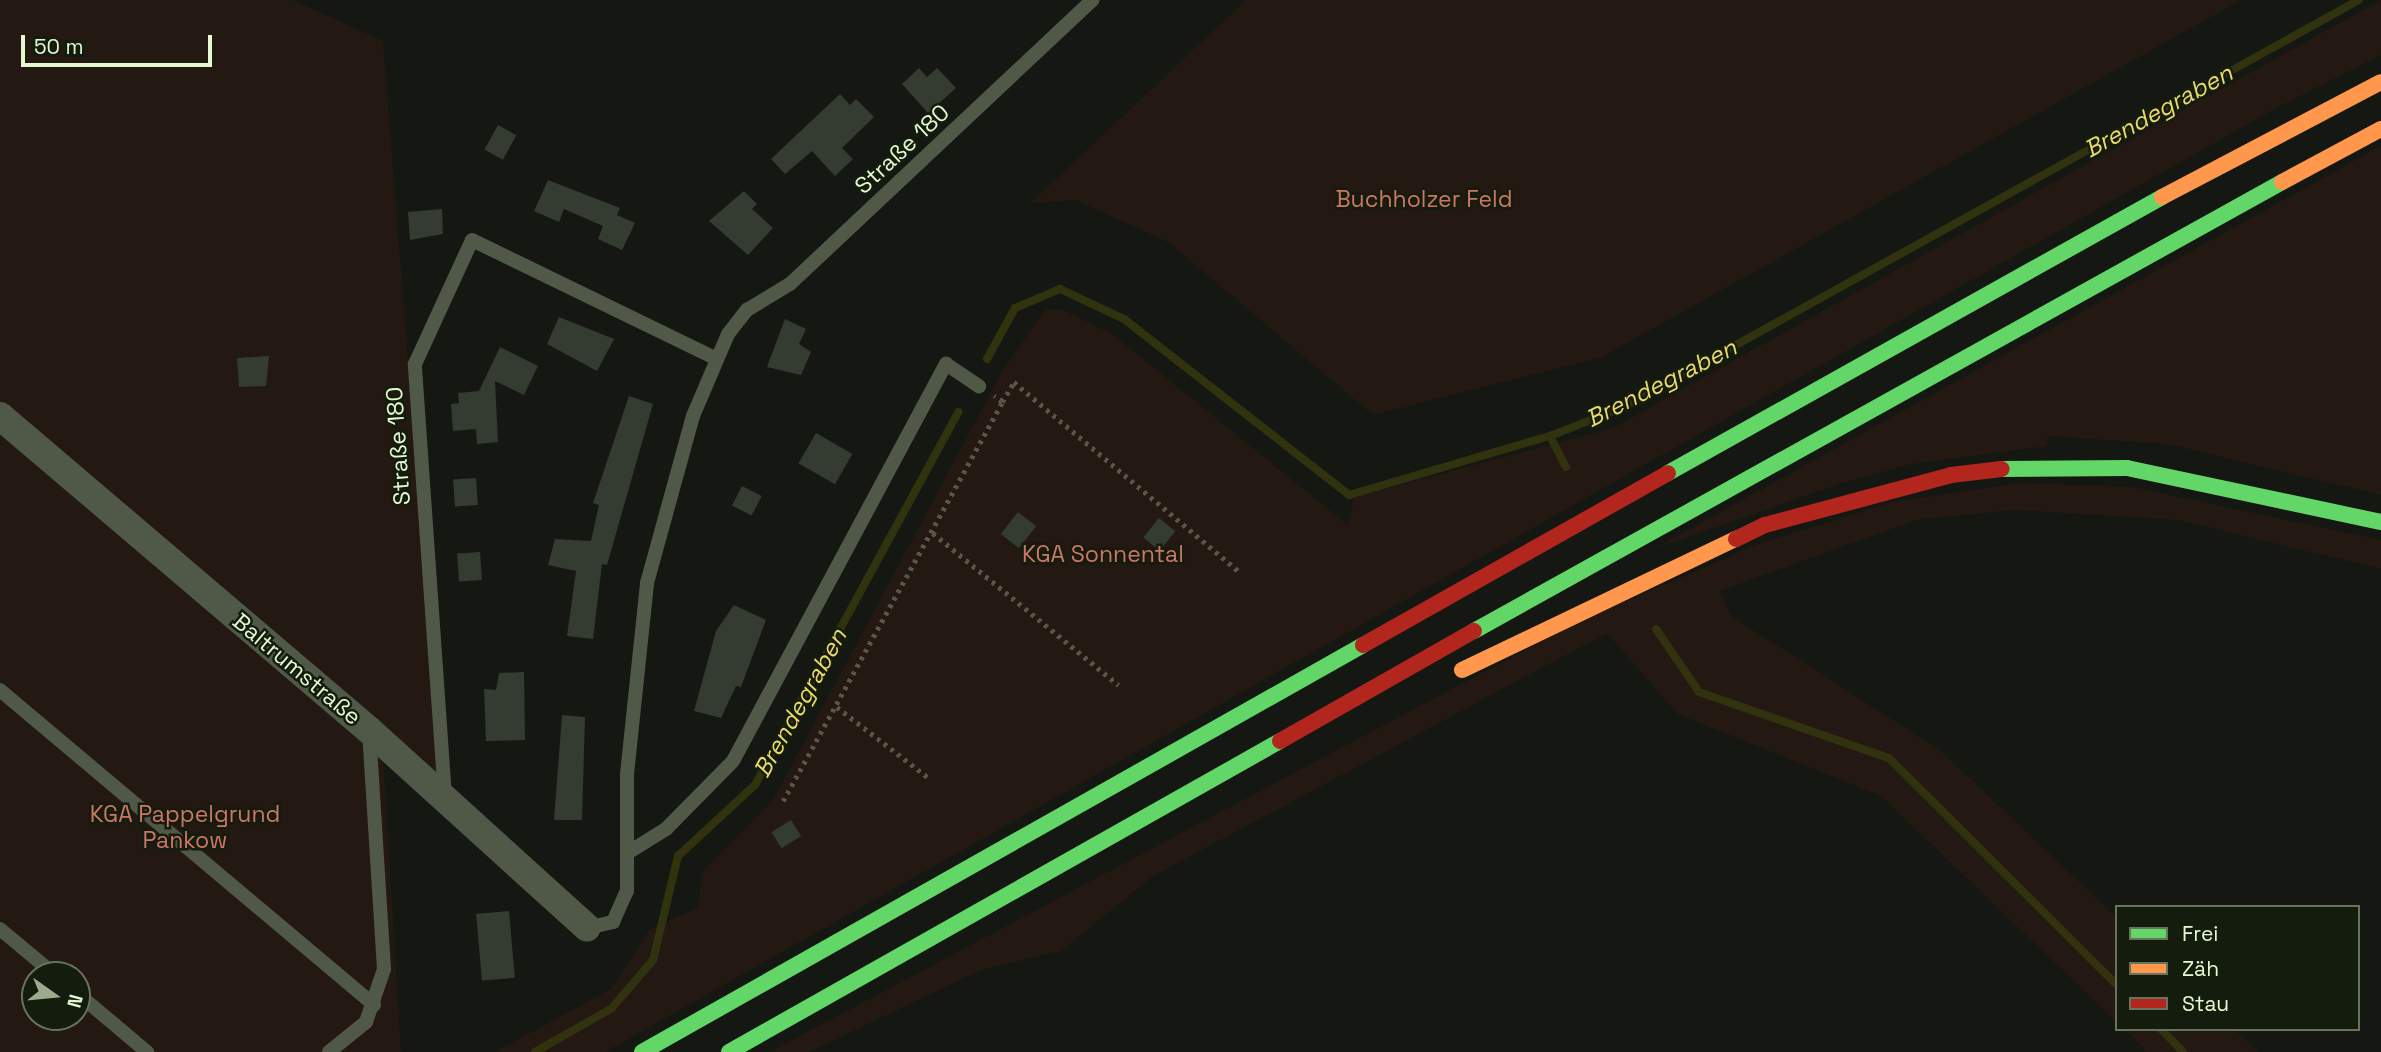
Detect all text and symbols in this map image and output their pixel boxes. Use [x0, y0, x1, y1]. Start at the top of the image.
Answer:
scale bar [24, 21, 215, 65]
text: 50 m [34, 33, 84, 60]
water label: Brendegraben [2079, 58, 2237, 164]
street label: Straße 180 [849, 98, 955, 200]
park label: Buchholzer Feld [1335, 185, 1513, 213]
water label: Brendegraben [1581, 333, 1741, 433]
street label: Straße 180 [380, 386, 416, 506]
park label: KGA Sonnental [1022, 540, 1184, 568]
street label: Baltrumstraße [227, 607, 367, 731]
water label: Brendegraben [747, 624, 853, 782]
park label: KGA Pappelgrund Pankow [89, 800, 281, 854]
legend [2115, 905, 2360, 1031]
text: Frei [2182, 920, 2218, 947]
text: Zäh [2182, 955, 2219, 982]
north arrow [21, 961, 91, 1031]
text: Stau [2182, 990, 2229, 1017]
text: N [61, 992, 89, 1010]

